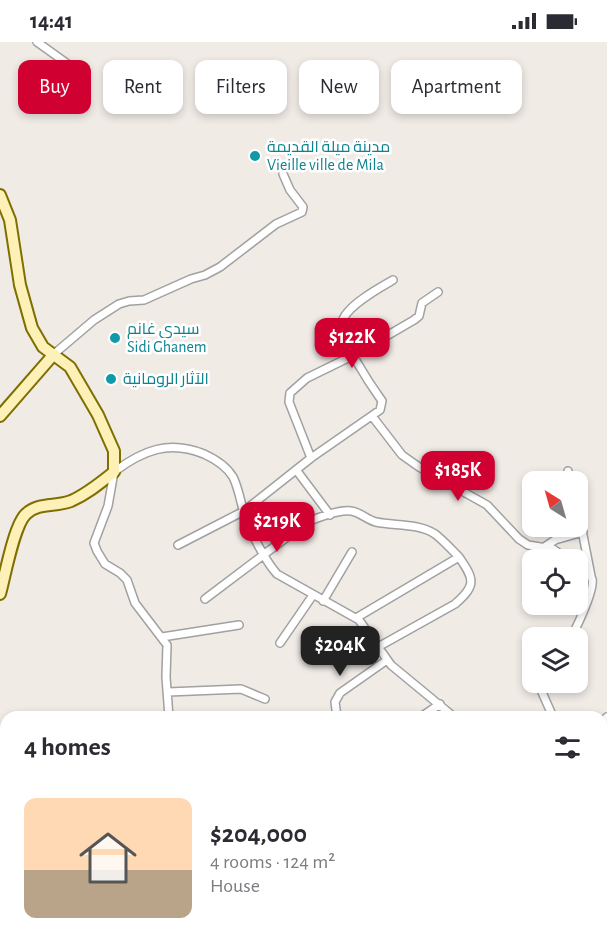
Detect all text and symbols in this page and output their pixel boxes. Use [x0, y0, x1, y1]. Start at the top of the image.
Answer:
text: 14:41 [30, 10, 73, 32]
chip: Buy [18, 60, 91, 114]
chip: Rent [103, 60, 183, 114]
chip: Filters [195, 60, 287, 114]
chip: New [299, 60, 379, 114]
chip: Apartment [391, 60, 522, 114]
place label: مدينة ميلة القديمة Vieille ville de Mila [267, 139, 390, 173]
marker: مدينة ميلة القديمة Vieille ville de Mila [248, 149, 262, 163]
pin: $122K [310, 318, 394, 369]
place label: سيدي غانم Sidi Ghanem [127, 321, 207, 355]
text: $122K [329, 327, 375, 347]
marker: سيدي غانم Sidi Ghanem [108, 331, 122, 345]
place label: الآثار الرومانية [123, 370, 209, 388]
marker: الآثار الرومانية [104, 372, 118, 386]
pin: $185K [416, 451, 500, 502]
text: $185K [435, 460, 481, 480]
north arrow [522, 471, 588, 537]
map controls [522, 471, 588, 693]
pin: $219K [235, 502, 319, 553]
text: $219K [254, 511, 300, 531]
button: locate [522, 549, 588, 615]
pin: $204K [298, 626, 382, 677]
button: layers [522, 627, 588, 693]
text: $204K [315, 635, 365, 655]
icon: filters [551, 731, 584, 764]
text: 4 homes [24, 734, 111, 760]
text: $204,000 [210, 821, 307, 847]
icon: home [72, 822, 144, 894]
text: 4 rooms · 124 m² [210, 852, 335, 872]
text: House [210, 876, 260, 896]

